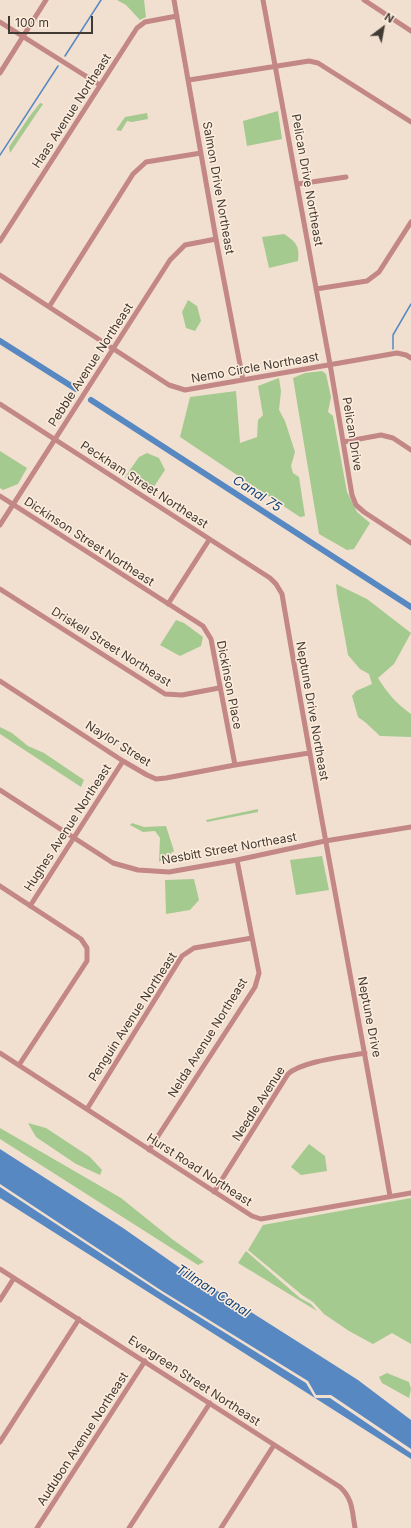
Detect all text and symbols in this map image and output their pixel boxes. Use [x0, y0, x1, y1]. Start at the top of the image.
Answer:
scale bar [10, 8, 95, 34]
north arrow [363, 8, 403, 48]
text: N [382, 10, 397, 26]
text: 100 m [15, 15, 49, 30]
street label: Haas Avenue Northeast [30, 51, 114, 171]
street label: Pelican Drive Northeast [288, 113, 326, 247]
street label: Salmon Drive Northeast [199, 120, 237, 256]
street label: Pebble Avenue Northeast [46, 301, 136, 429]
street label: Nemo Circle Northeast [190, 350, 320, 386]
street label: Pelican Drive [339, 396, 365, 472]
street label: Peckham Street Northeast [78, 438, 210, 532]
water label: Canal 75 [230, 472, 284, 516]
street label: Dickinson Street Northeast [21, 494, 157, 590]
street label: Driskell Street Northeast [48, 604, 174, 690]
street label: Dickinson Place [213, 639, 245, 731]
street label: Neptune Drive Northeast [293, 640, 331, 782]
street label: Naylor Street [83, 718, 153, 770]
street label: Hughes Avenue Northeast [21, 762, 115, 894]
street label: Nesbitt Street Northeast [160, 830, 298, 868]
street label: Penguin Avenue Northeast [86, 950, 180, 1084]
street label: Nelda Avenue Northeast [165, 976, 251, 1100]
street label: Neptune Drive [354, 976, 384, 1058]
street label: Needle Avenue [230, 1064, 288, 1144]
street label: Hurst Road Northeast [144, 1131, 254, 1209]
water label: Tillman Canal [173, 1261, 253, 1321]
street label: Evergreen Street Northeast [125, 1333, 263, 1429]
street label: Audubon Avenue Northeast [34, 1369, 132, 1509]

